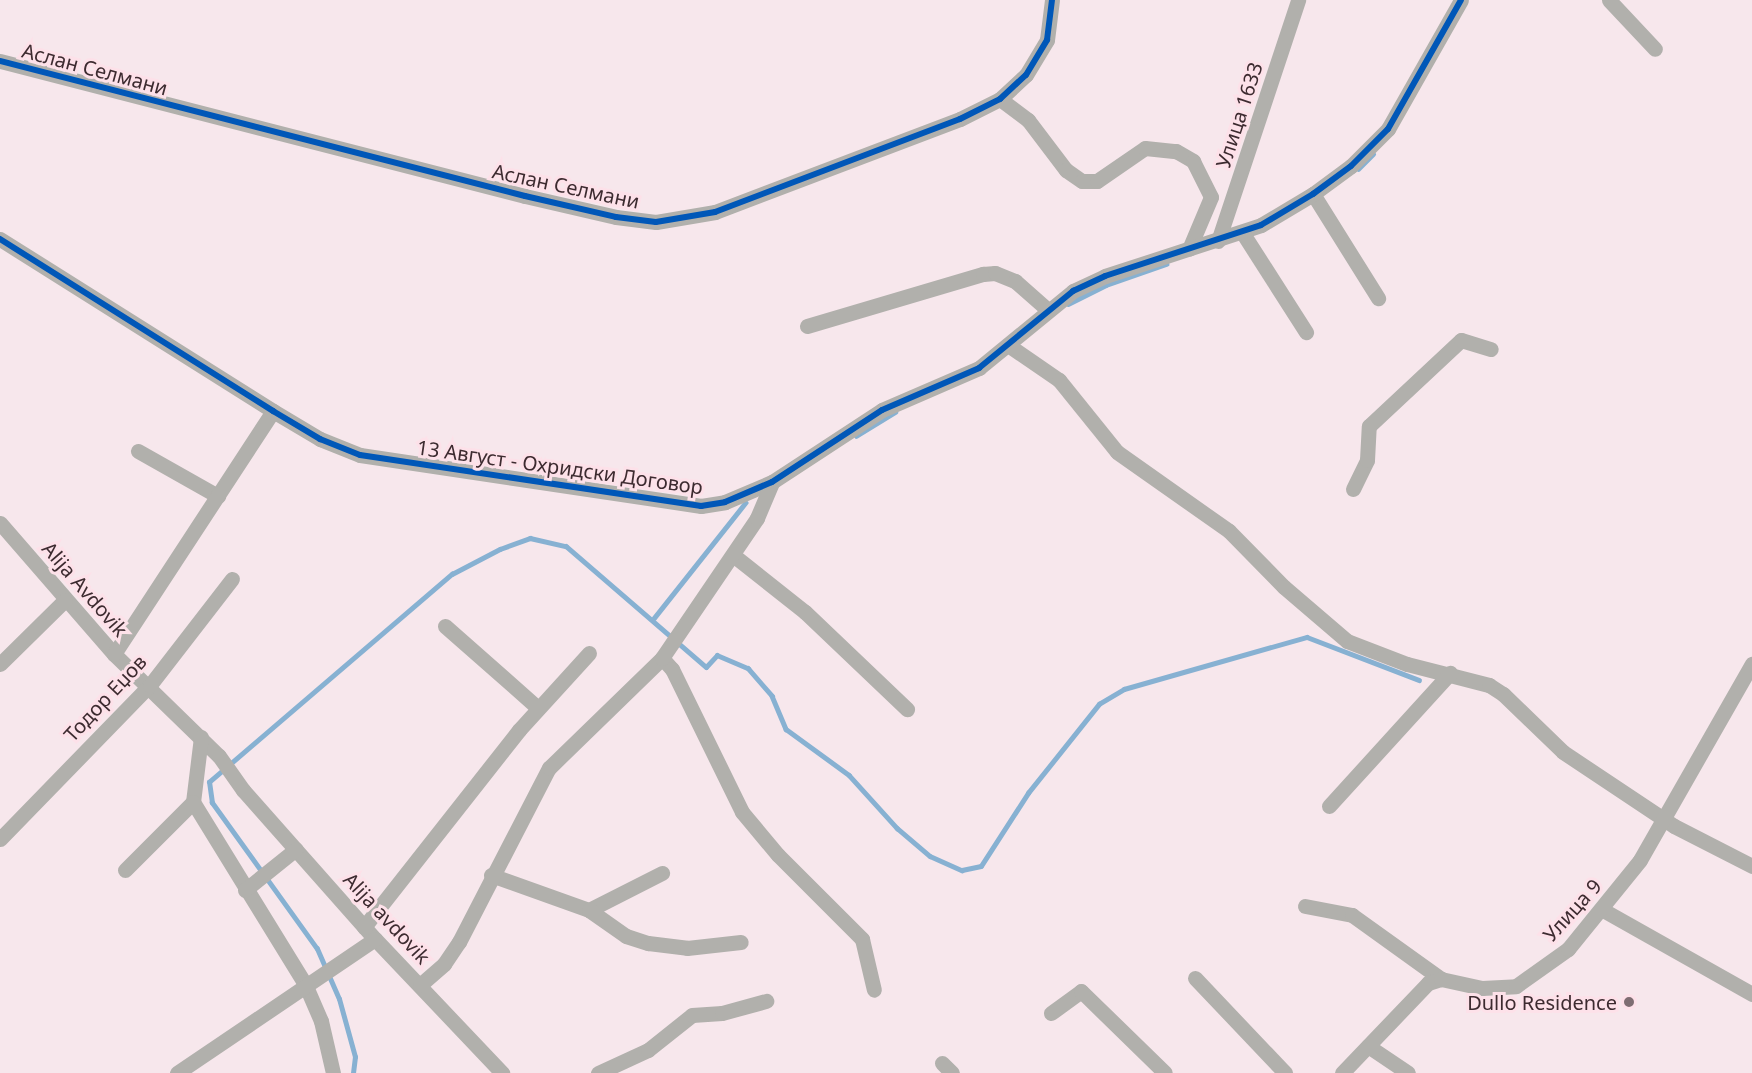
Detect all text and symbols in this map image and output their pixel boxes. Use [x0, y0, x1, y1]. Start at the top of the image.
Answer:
street label: Аслан Селмани [20, 38, 170, 100]
street label: Улица 1633 [1211, 59, 1267, 171]
street label: Аслан Селмани [490, 159, 642, 213]
street label: 13 Август - Охридски Договор [415, 435, 705, 499]
street label: Alija Avdovik [37, 537, 133, 641]
street label: Тодор Еџов [59, 650, 151, 746]
street label: Alija avdovik [339, 867, 435, 969]
street label: Улица 9 [1538, 874, 1606, 946]
place label: Dullo Residence [1467, 990, 1617, 1014]
marker: Dullo Residence [1622, 995, 1636, 1009]

